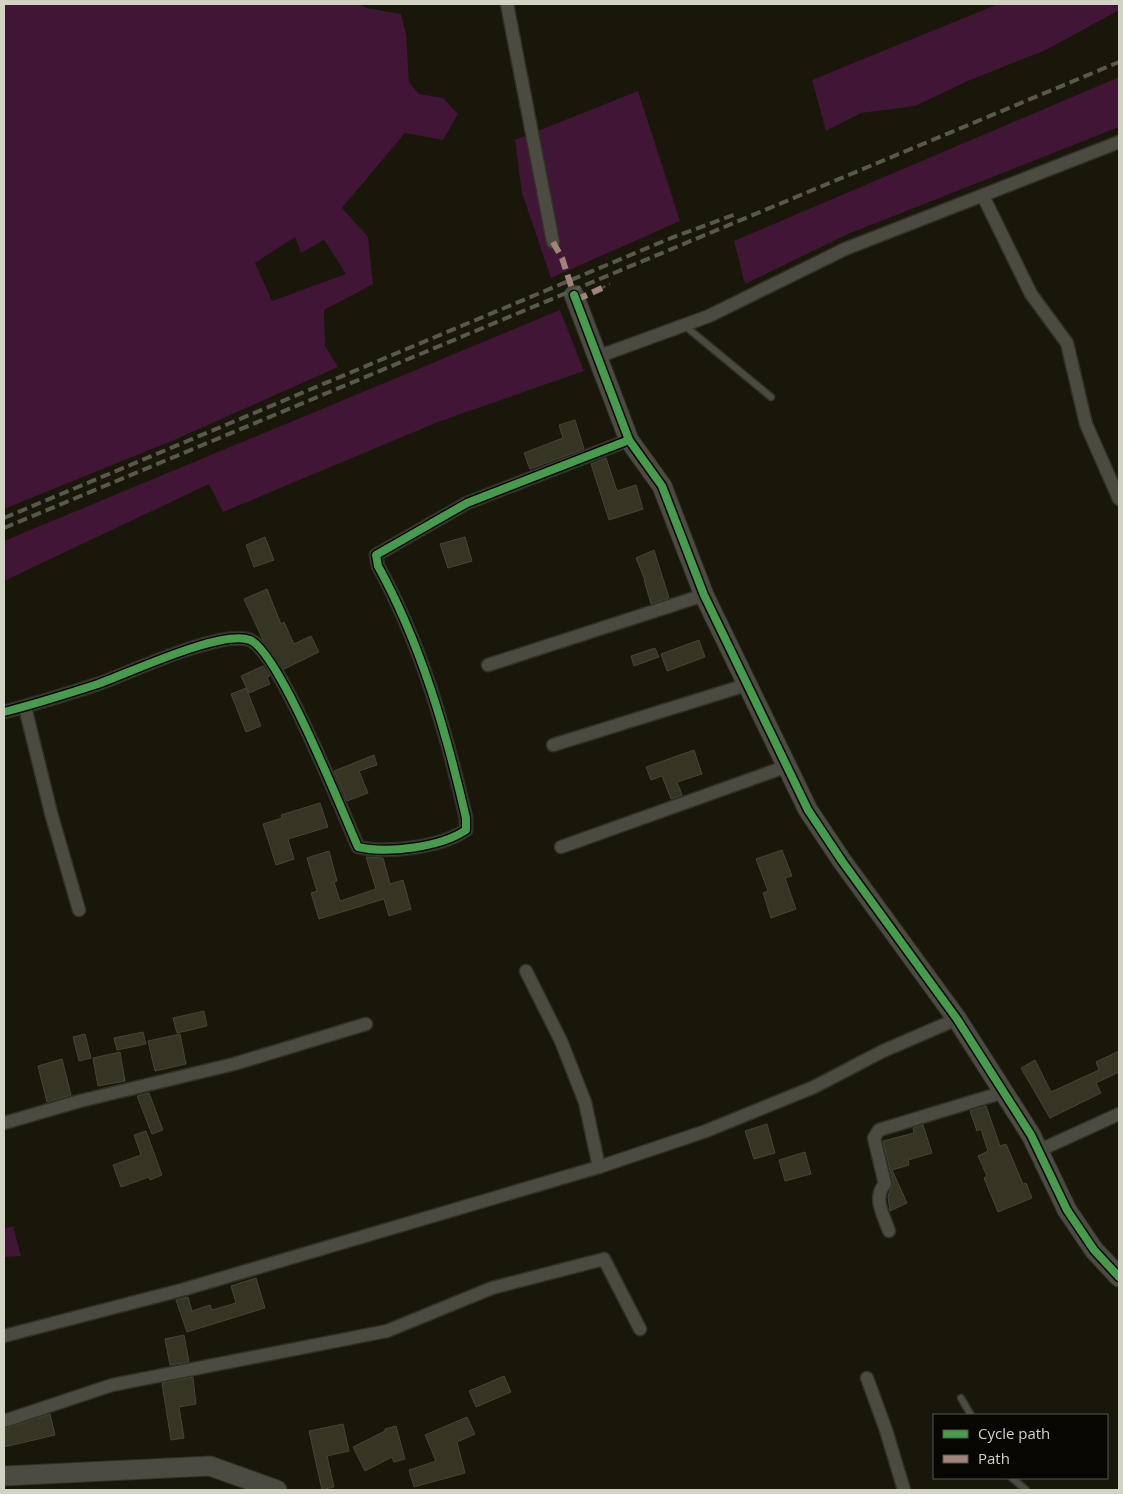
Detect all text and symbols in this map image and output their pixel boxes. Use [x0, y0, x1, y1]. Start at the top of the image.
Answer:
legend [933, 1414, 1108, 1479]
text: Cycle path [978, 1423, 1050, 1443]
text: Path [978, 1448, 1010, 1468]

